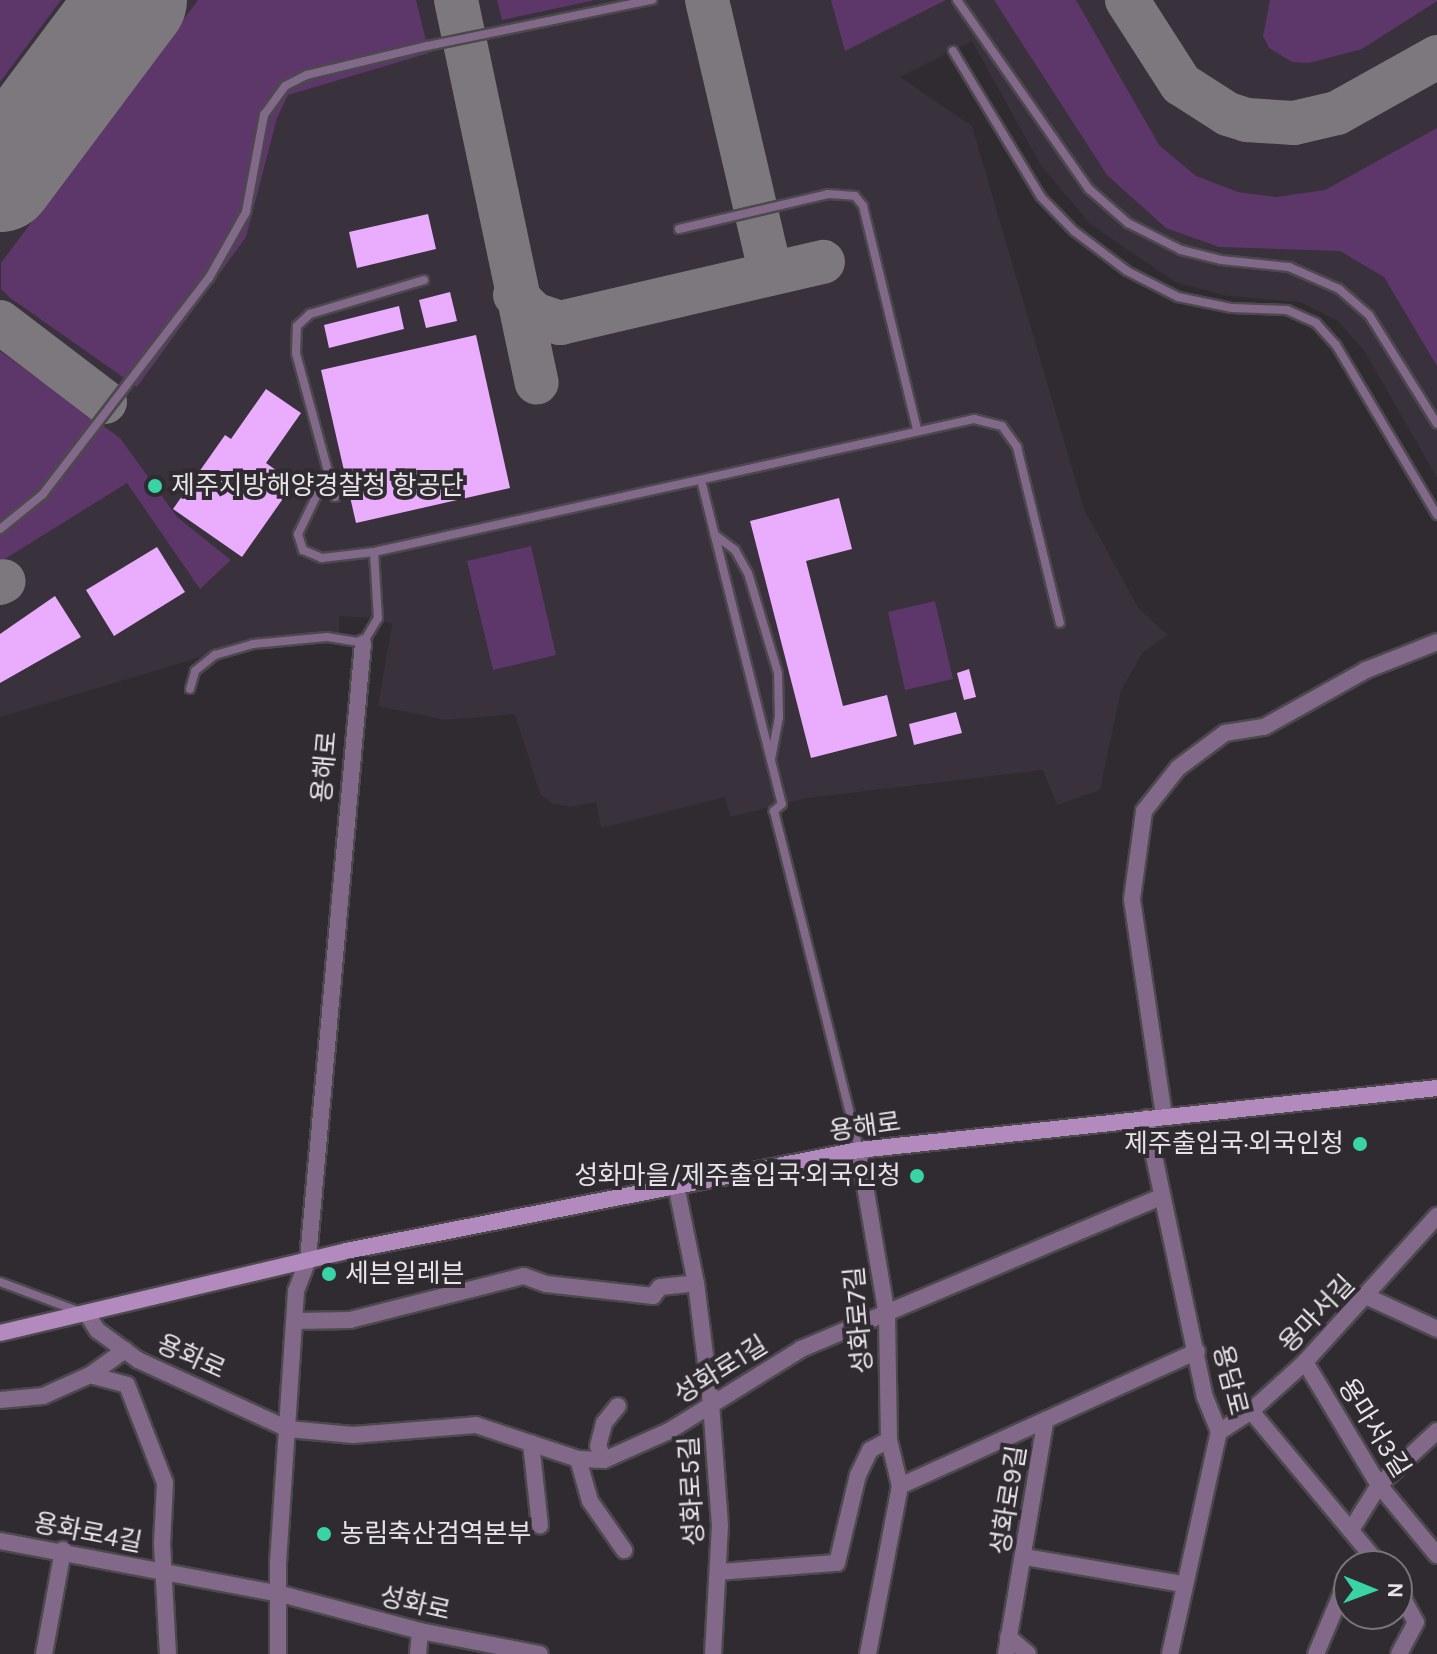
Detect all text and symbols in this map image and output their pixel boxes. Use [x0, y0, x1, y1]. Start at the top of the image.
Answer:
place label: 제주지방해양경찰청 항공단 [171, 470, 464, 502]
marker: 제주지방해양경찰청 항공단 [146, 477, 164, 495]
street label: 용해로 [306, 730, 344, 804]
street label: 용해로 [827, 1107, 903, 1147]
place label: 제주출입국·외국인청 [1124, 1128, 1344, 1160]
marker: 제주출입국·외국인청 [1351, 1135, 1369, 1153]
place label: 성화마을/제주출입국·외국인청 [574, 1160, 901, 1192]
marker: 성화마을/제주출입국·외국인청 [908, 1167, 926, 1185]
place label: 세븐일레븐 [345, 1258, 465, 1290]
marker: 세븐일레븐 [320, 1265, 338, 1283]
street label: 성화로7길 [839, 1265, 879, 1375]
street label: 용마서길 [1273, 1269, 1361, 1359]
street label: 용화로 [152, 1328, 230, 1386]
street label: 성화로1길 [669, 1329, 773, 1411]
street label: 용담로 [1206, 1341, 1254, 1419]
street label: 용마서3길 [1331, 1373, 1417, 1483]
street label: 성화로5길 [674, 1435, 710, 1547]
street label: 성화로9길 [985, 1443, 1033, 1557]
street label: 용화로4길 [31, 1507, 145, 1559]
place label: 농림축산검역본부 [340, 1518, 531, 1550]
marker: 농림축산검역본부 [315, 1525, 333, 1543]
north arrow [1333, 1550, 1413, 1630]
street label: 성화로 [377, 1581, 453, 1627]
text: N [1382, 1582, 1408, 1599]

